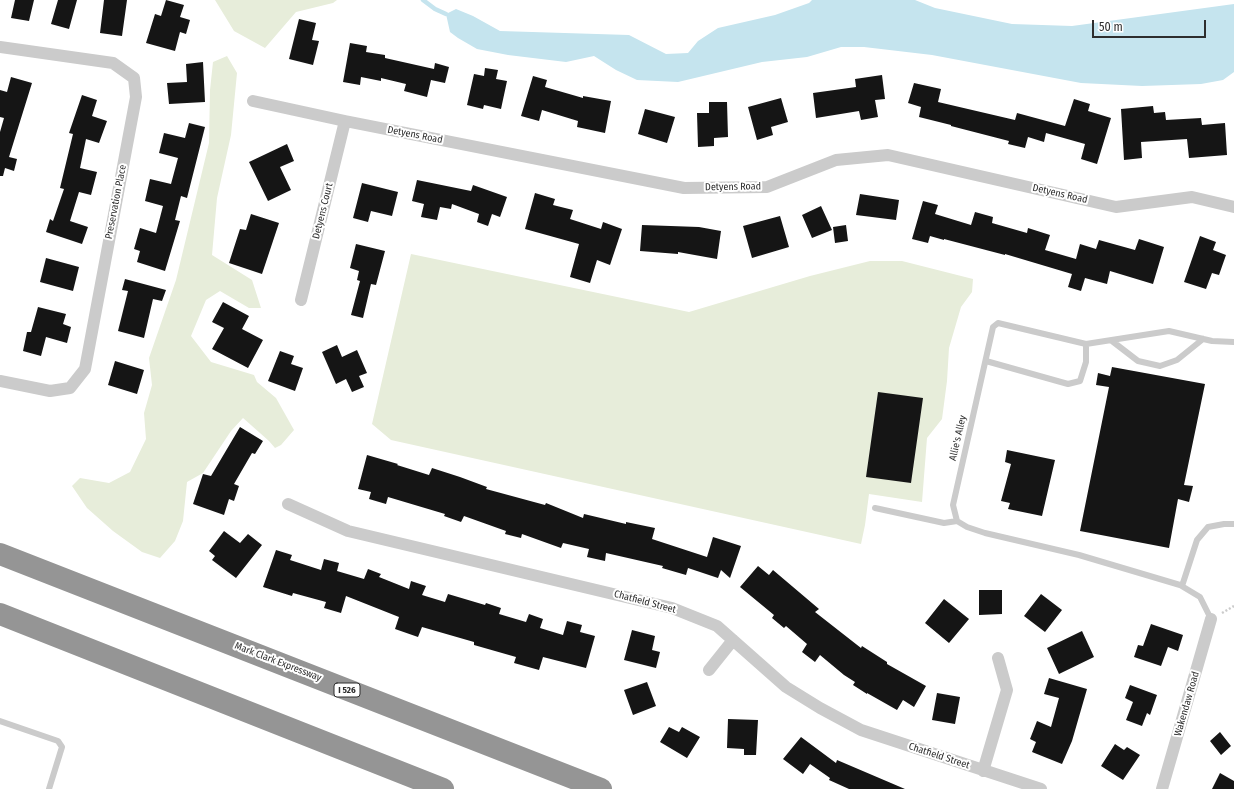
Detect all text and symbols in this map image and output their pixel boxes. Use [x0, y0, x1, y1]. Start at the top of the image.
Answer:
scale bar [1094, 12, 1208, 38]
text: 50 m [1099, 20, 1123, 34]
street label: Detyens Road [386, 124, 444, 146]
street label: Preservation Place [103, 164, 129, 240]
street label: Detyens Road [705, 181, 761, 193]
street label: Detyens Court [310, 182, 336, 240]
street label: Detyens Road [1031, 182, 1089, 206]
street label: Allie's Alley [947, 414, 969, 462]
street label: Chatfield Street [613, 588, 677, 616]
street label: Mark Clark Expressway [233, 640, 323, 684]
street label: Wakendaw Road [1172, 670, 1202, 738]
road number: I 526 [334, 683, 360, 697]
street label: Chatfield Street [907, 740, 971, 772]

